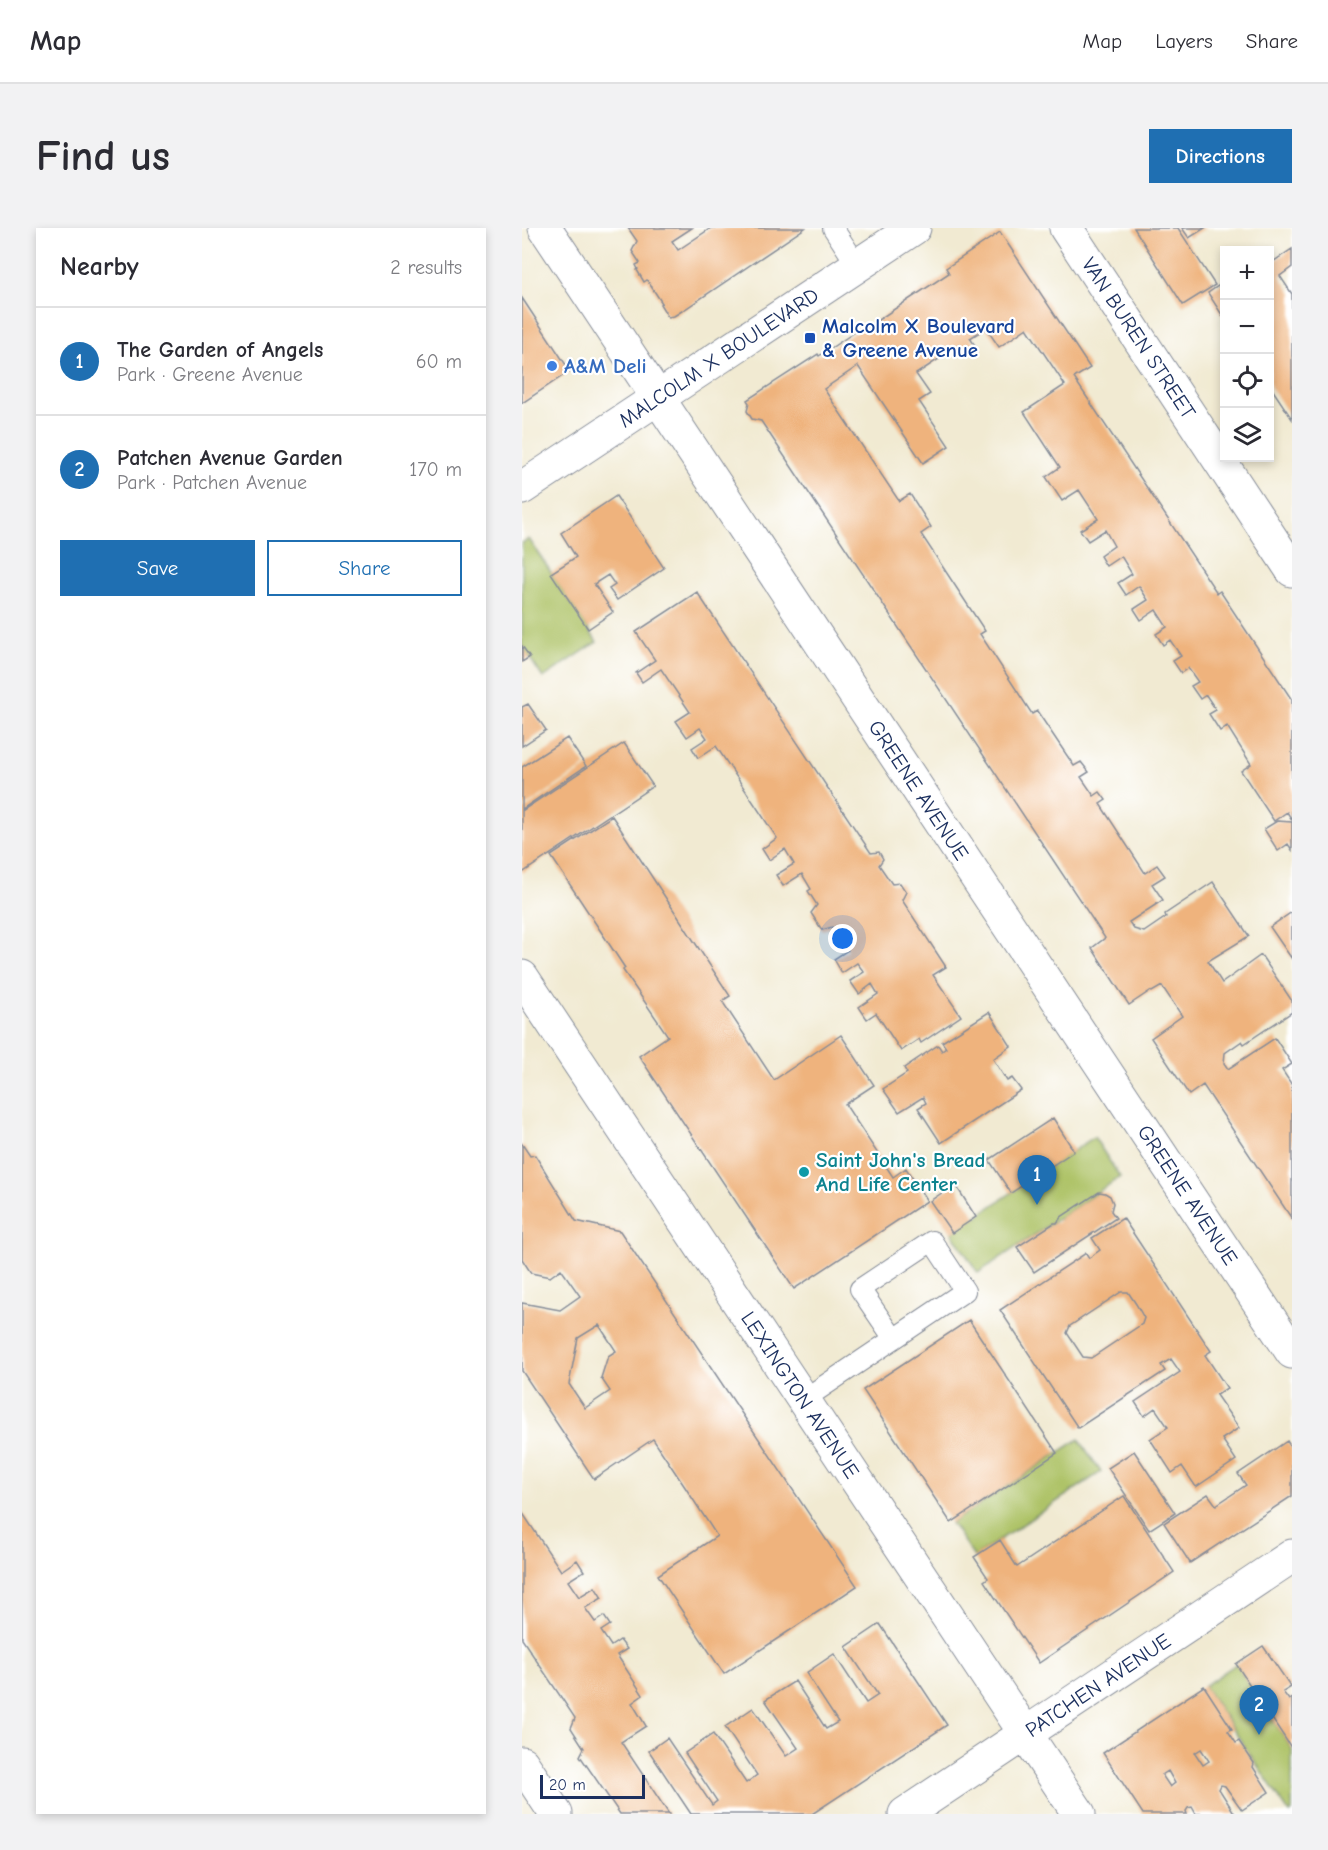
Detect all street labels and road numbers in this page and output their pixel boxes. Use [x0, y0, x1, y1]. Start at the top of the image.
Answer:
street label: VAN BUREN STREET [1077, 253, 1201, 423]
street label: MALCOLM X BOULEVARD [614, 283, 823, 432]
street label: GREENE AVENUE [864, 716, 974, 865]
street label: GREENE AVENUE [1133, 1121, 1243, 1269]
street label: LEXINGTON AVENUE [736, 1307, 864, 1483]
street label: PATCHEN AVENUE [1021, 1628, 1175, 1742]

